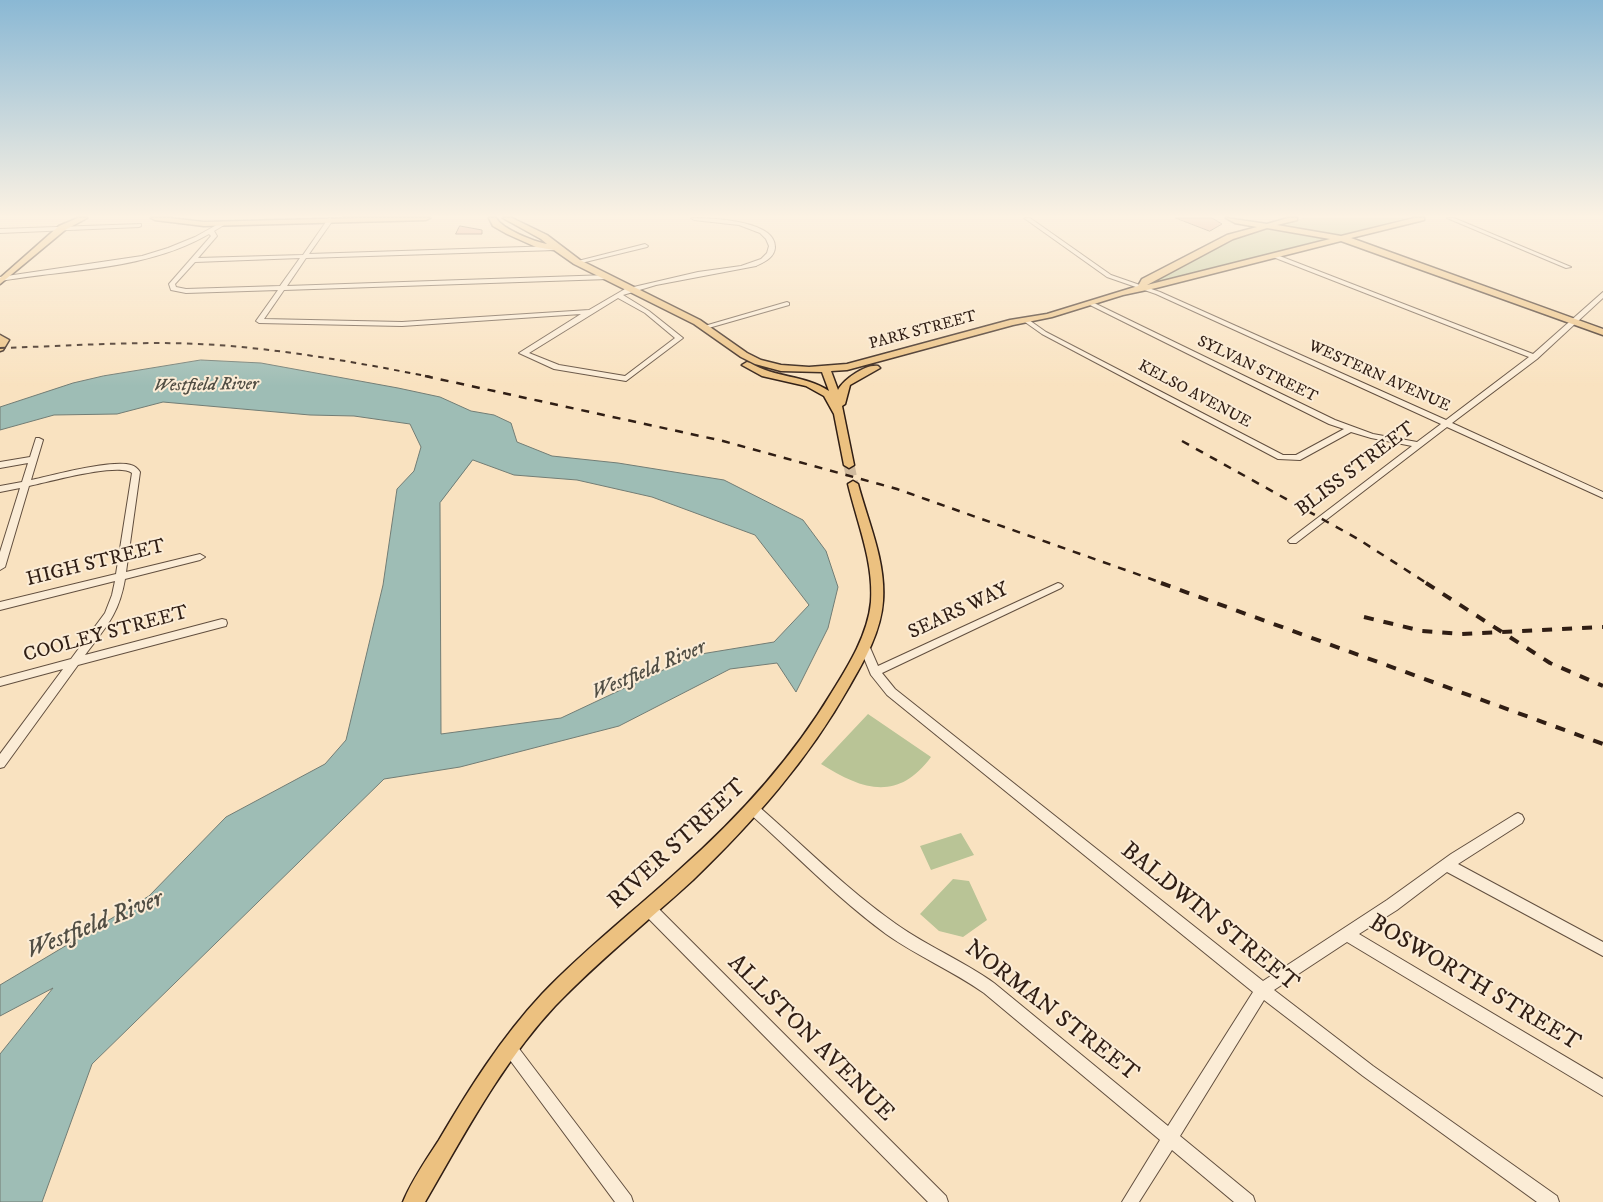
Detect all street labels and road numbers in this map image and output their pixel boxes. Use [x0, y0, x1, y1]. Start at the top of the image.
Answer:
street label: PARK STREET [867, 307, 979, 355]
street label: SYLVAN STREET [1194, 333, 1320, 407]
street label: WESTERN AVENUE [1305, 337, 1453, 417]
street label: KELSO AVENUE [1134, 357, 1254, 433]
street label: BLISS STREET [1292, 417, 1420, 523]
street label: HIGH STREET [24, 535, 168, 593]
street label: SEARS WAY [905, 578, 1013, 646]
street label: COOLEY STREET [21, 602, 191, 668]
street label: RIVER STREET [603, 774, 753, 916]
street label: BALDWIN STREET [1114, 837, 1304, 999]
street label: BOSWORTH STREET [1363, 909, 1585, 1059]
street label: NORMAN STREET [958, 935, 1144, 1089]
street label: ALLSTON AVENUE [721, 950, 899, 1128]

